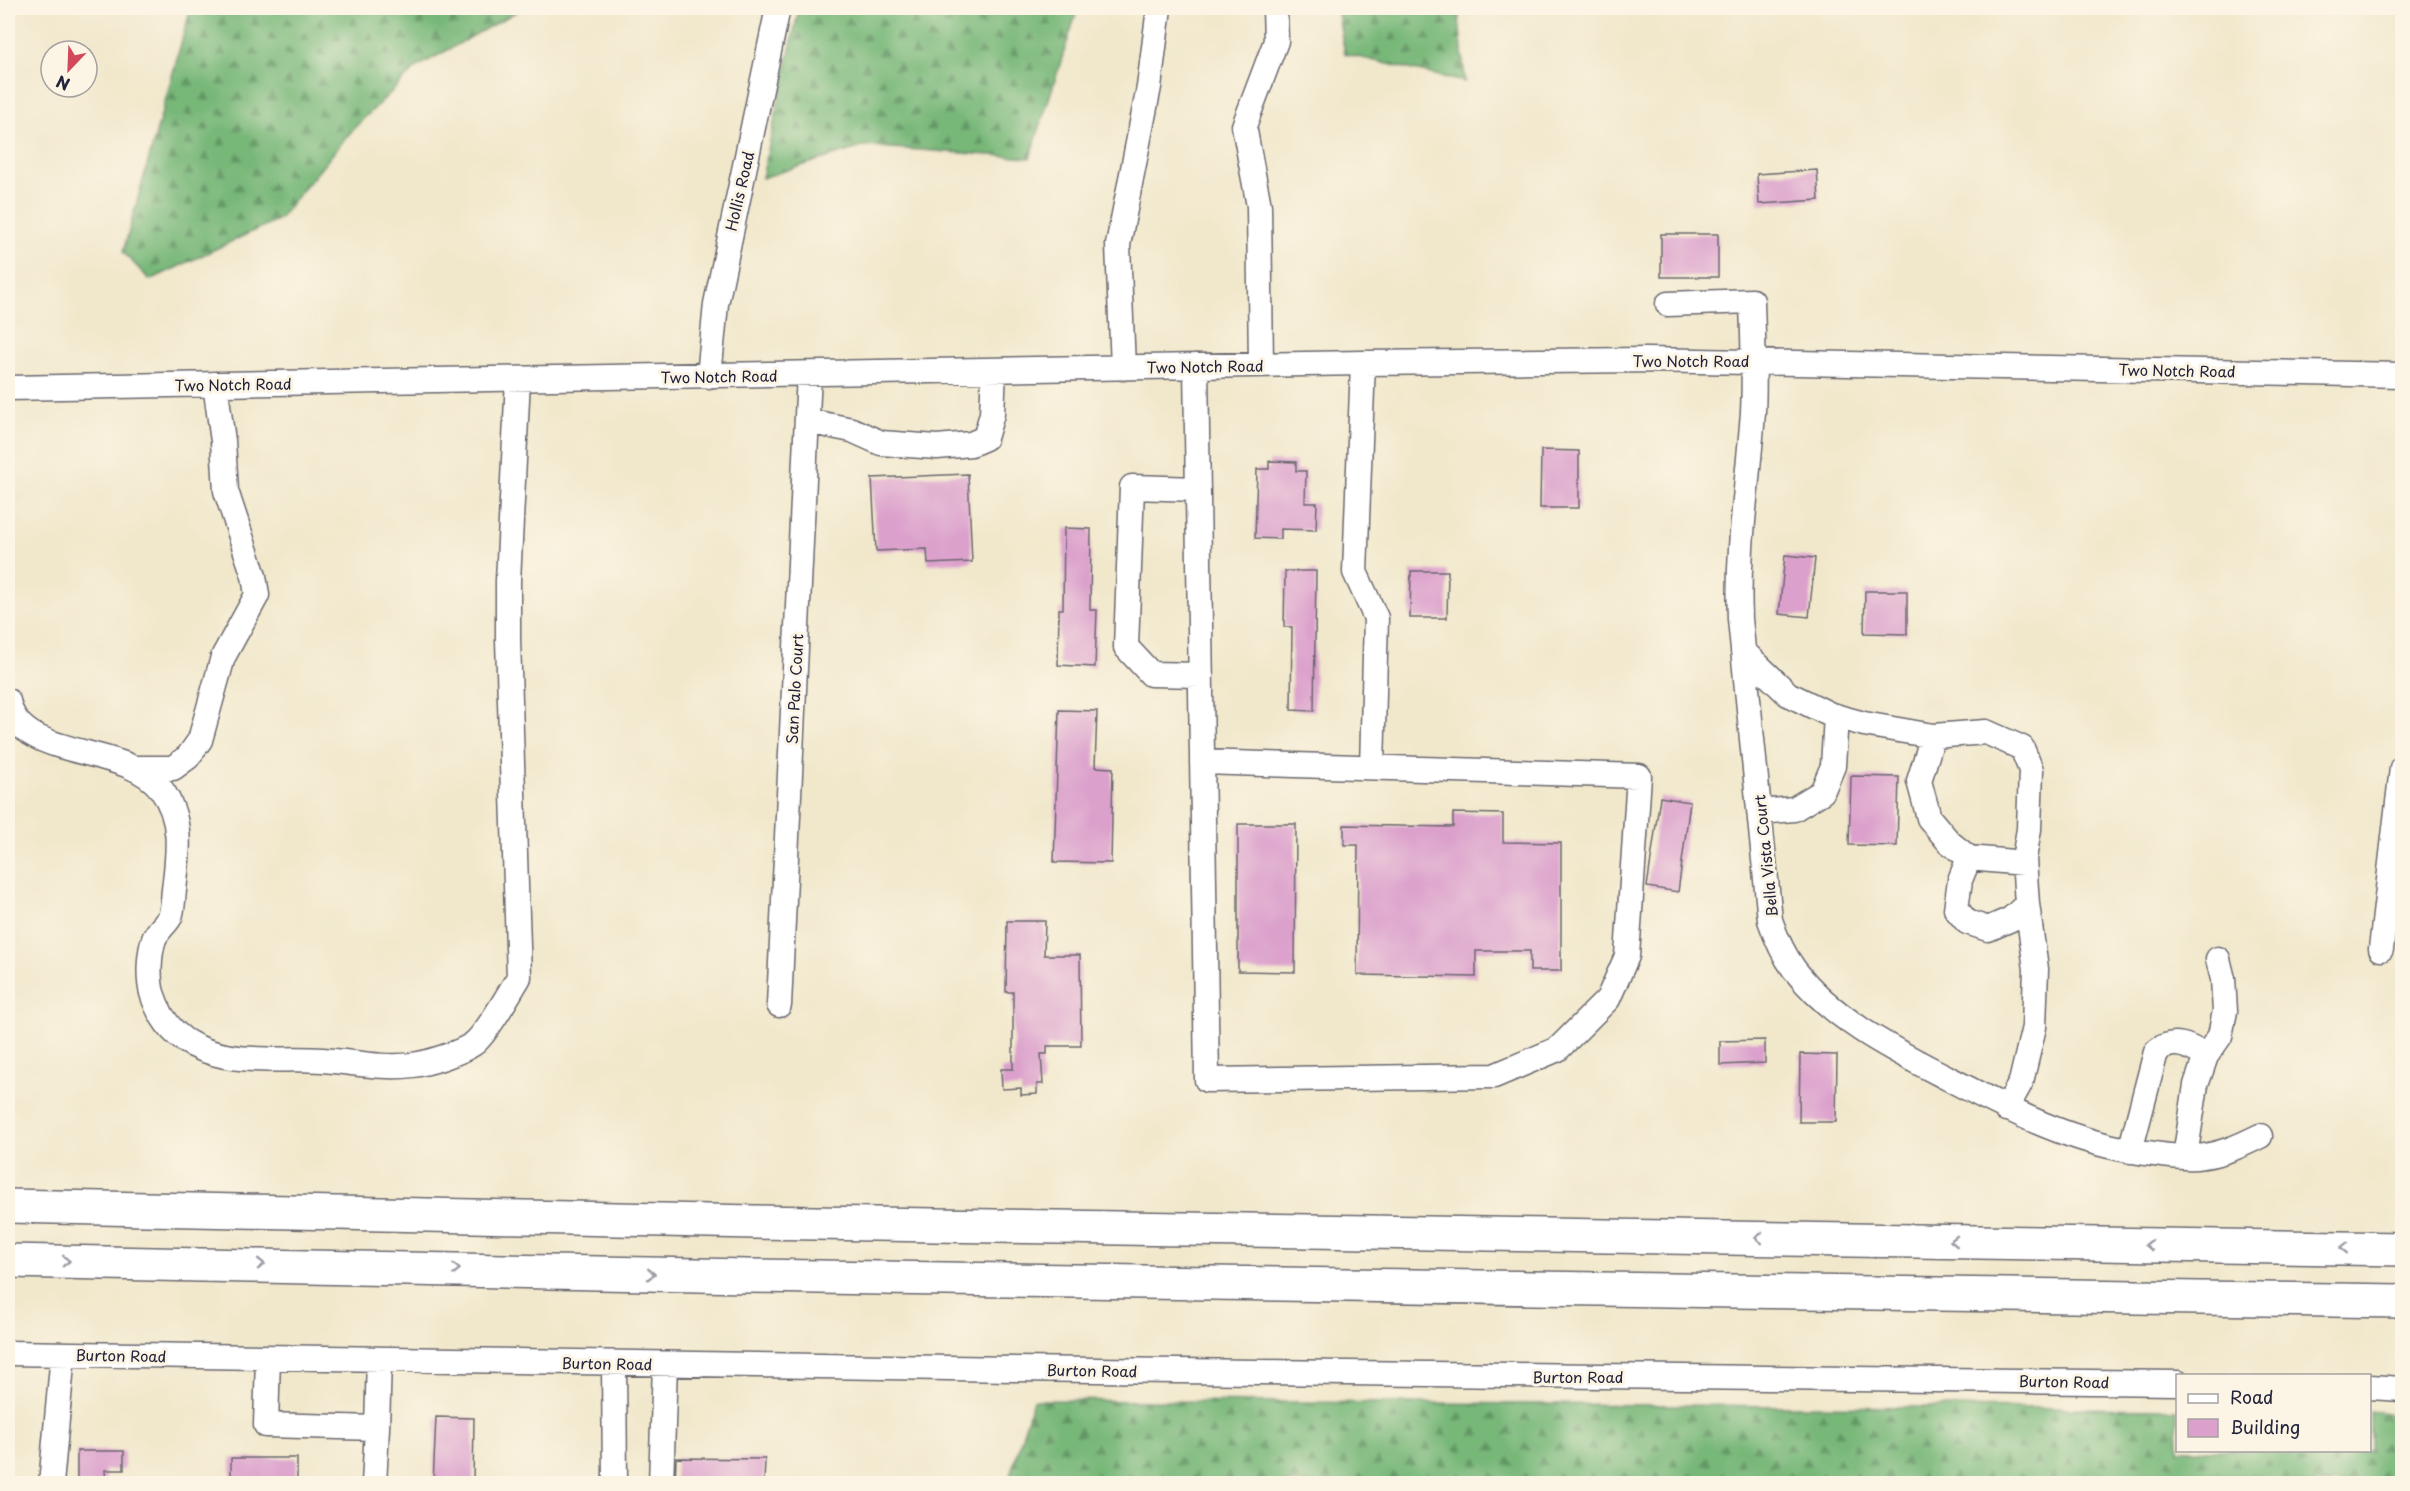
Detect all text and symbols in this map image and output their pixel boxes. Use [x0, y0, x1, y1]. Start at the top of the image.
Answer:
north arrow [39, 39, 99, 99]
text: N [52, 70, 73, 97]
street label: Hollis Road [719, 149, 759, 233]
street label: Two Notch Road [1632, 349, 1750, 372]
street label: Two Notch Road [1146, 353, 1264, 379]
street label: Two Notch Road [2118, 357, 2236, 383]
street label: Two Notch Road [660, 363, 778, 389]
street label: Two Notch Road [174, 371, 292, 397]
street label: San Palo Court [780, 633, 808, 745]
street label: Bella Vista Court [1747, 794, 1783, 918]
one-way arrow [1755, 1232, 1764, 1244]
one-way arrow [1950, 1235, 1959, 1248]
one-way arrow [2145, 1238, 2154, 1251]
one-way arrow [2340, 1241, 2349, 1254]
one-way arrow [61, 1255, 70, 1267]
one-way arrow [256, 1258, 265, 1271]
one-way arrow [451, 1263, 460, 1275]
one-way arrow [646, 1268, 655, 1280]
street label: Burton Road [75, 1343, 167, 1367]
street label: Burton Road [561, 1351, 653, 1375]
street label: Burton Road [1046, 1358, 1138, 1382]
street label: Burton Road [1533, 1365, 1623, 1388]
street label: Burton Road [2018, 1369, 2110, 1393]
legend [2176, 1374, 2371, 1452]
text: Road [2230, 1383, 2274, 1410]
text: Building [2230, 1413, 2300, 1440]

